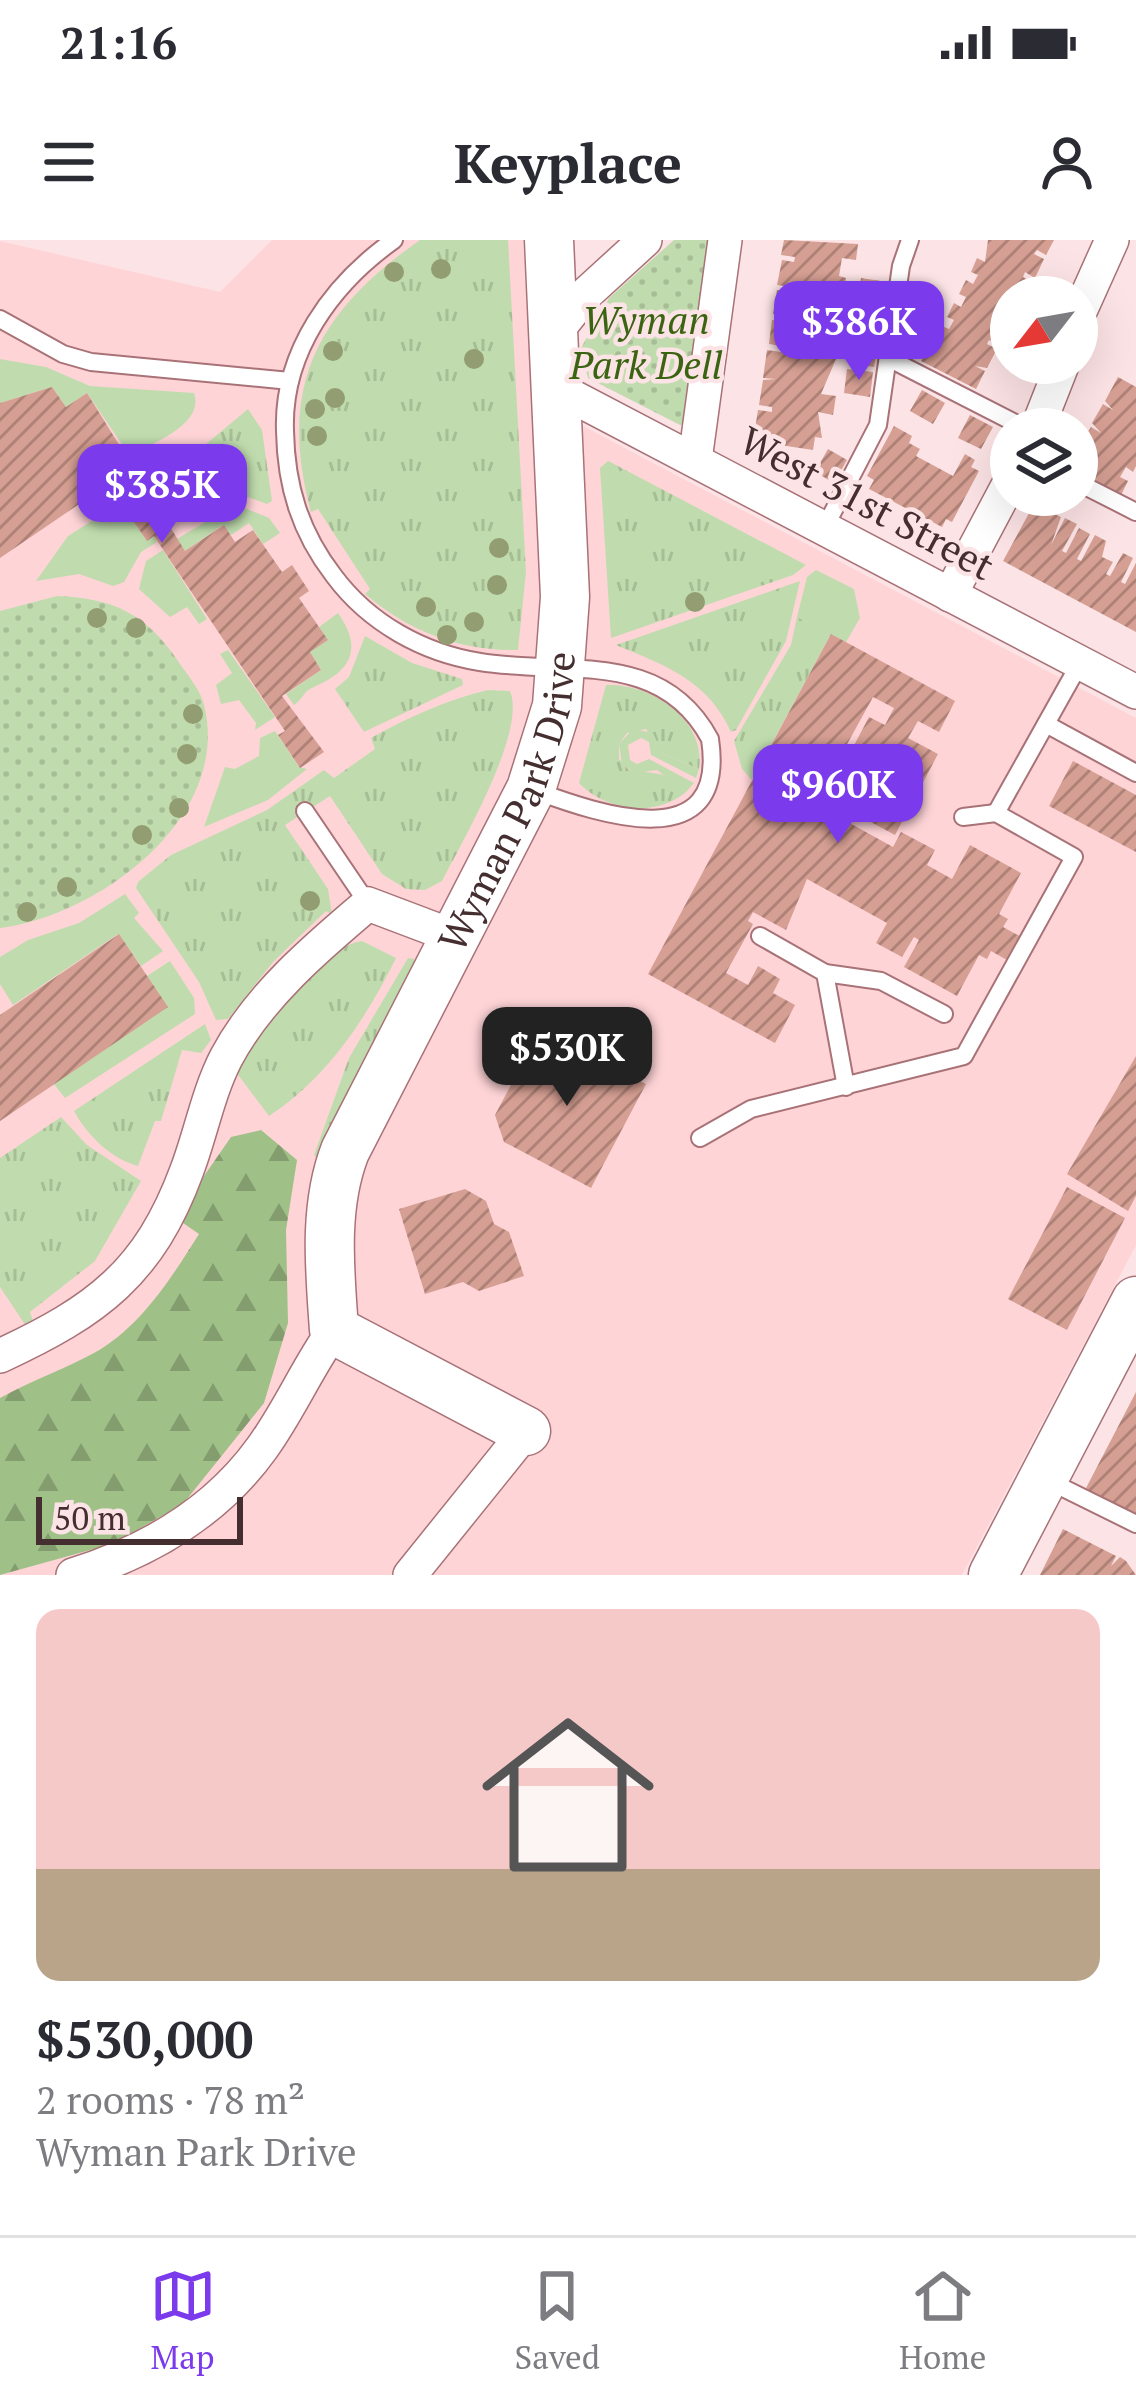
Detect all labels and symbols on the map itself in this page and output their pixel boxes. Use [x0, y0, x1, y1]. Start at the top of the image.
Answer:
north arrow [990, 276, 1098, 384]
pin: $386K [775, 281, 943, 383]
park label: Wyman Park Dell [568, 293, 723, 390]
street label: West 31st Street [731, 413, 1004, 591]
pin: $385K [78, 444, 246, 546]
street label: Wyman Park Drive [425, 650, 586, 960]
pin: $960K [754, 744, 922, 846]
pin: $530K [483, 1007, 651, 1109]
scale bar [36, 1491, 243, 1544]

